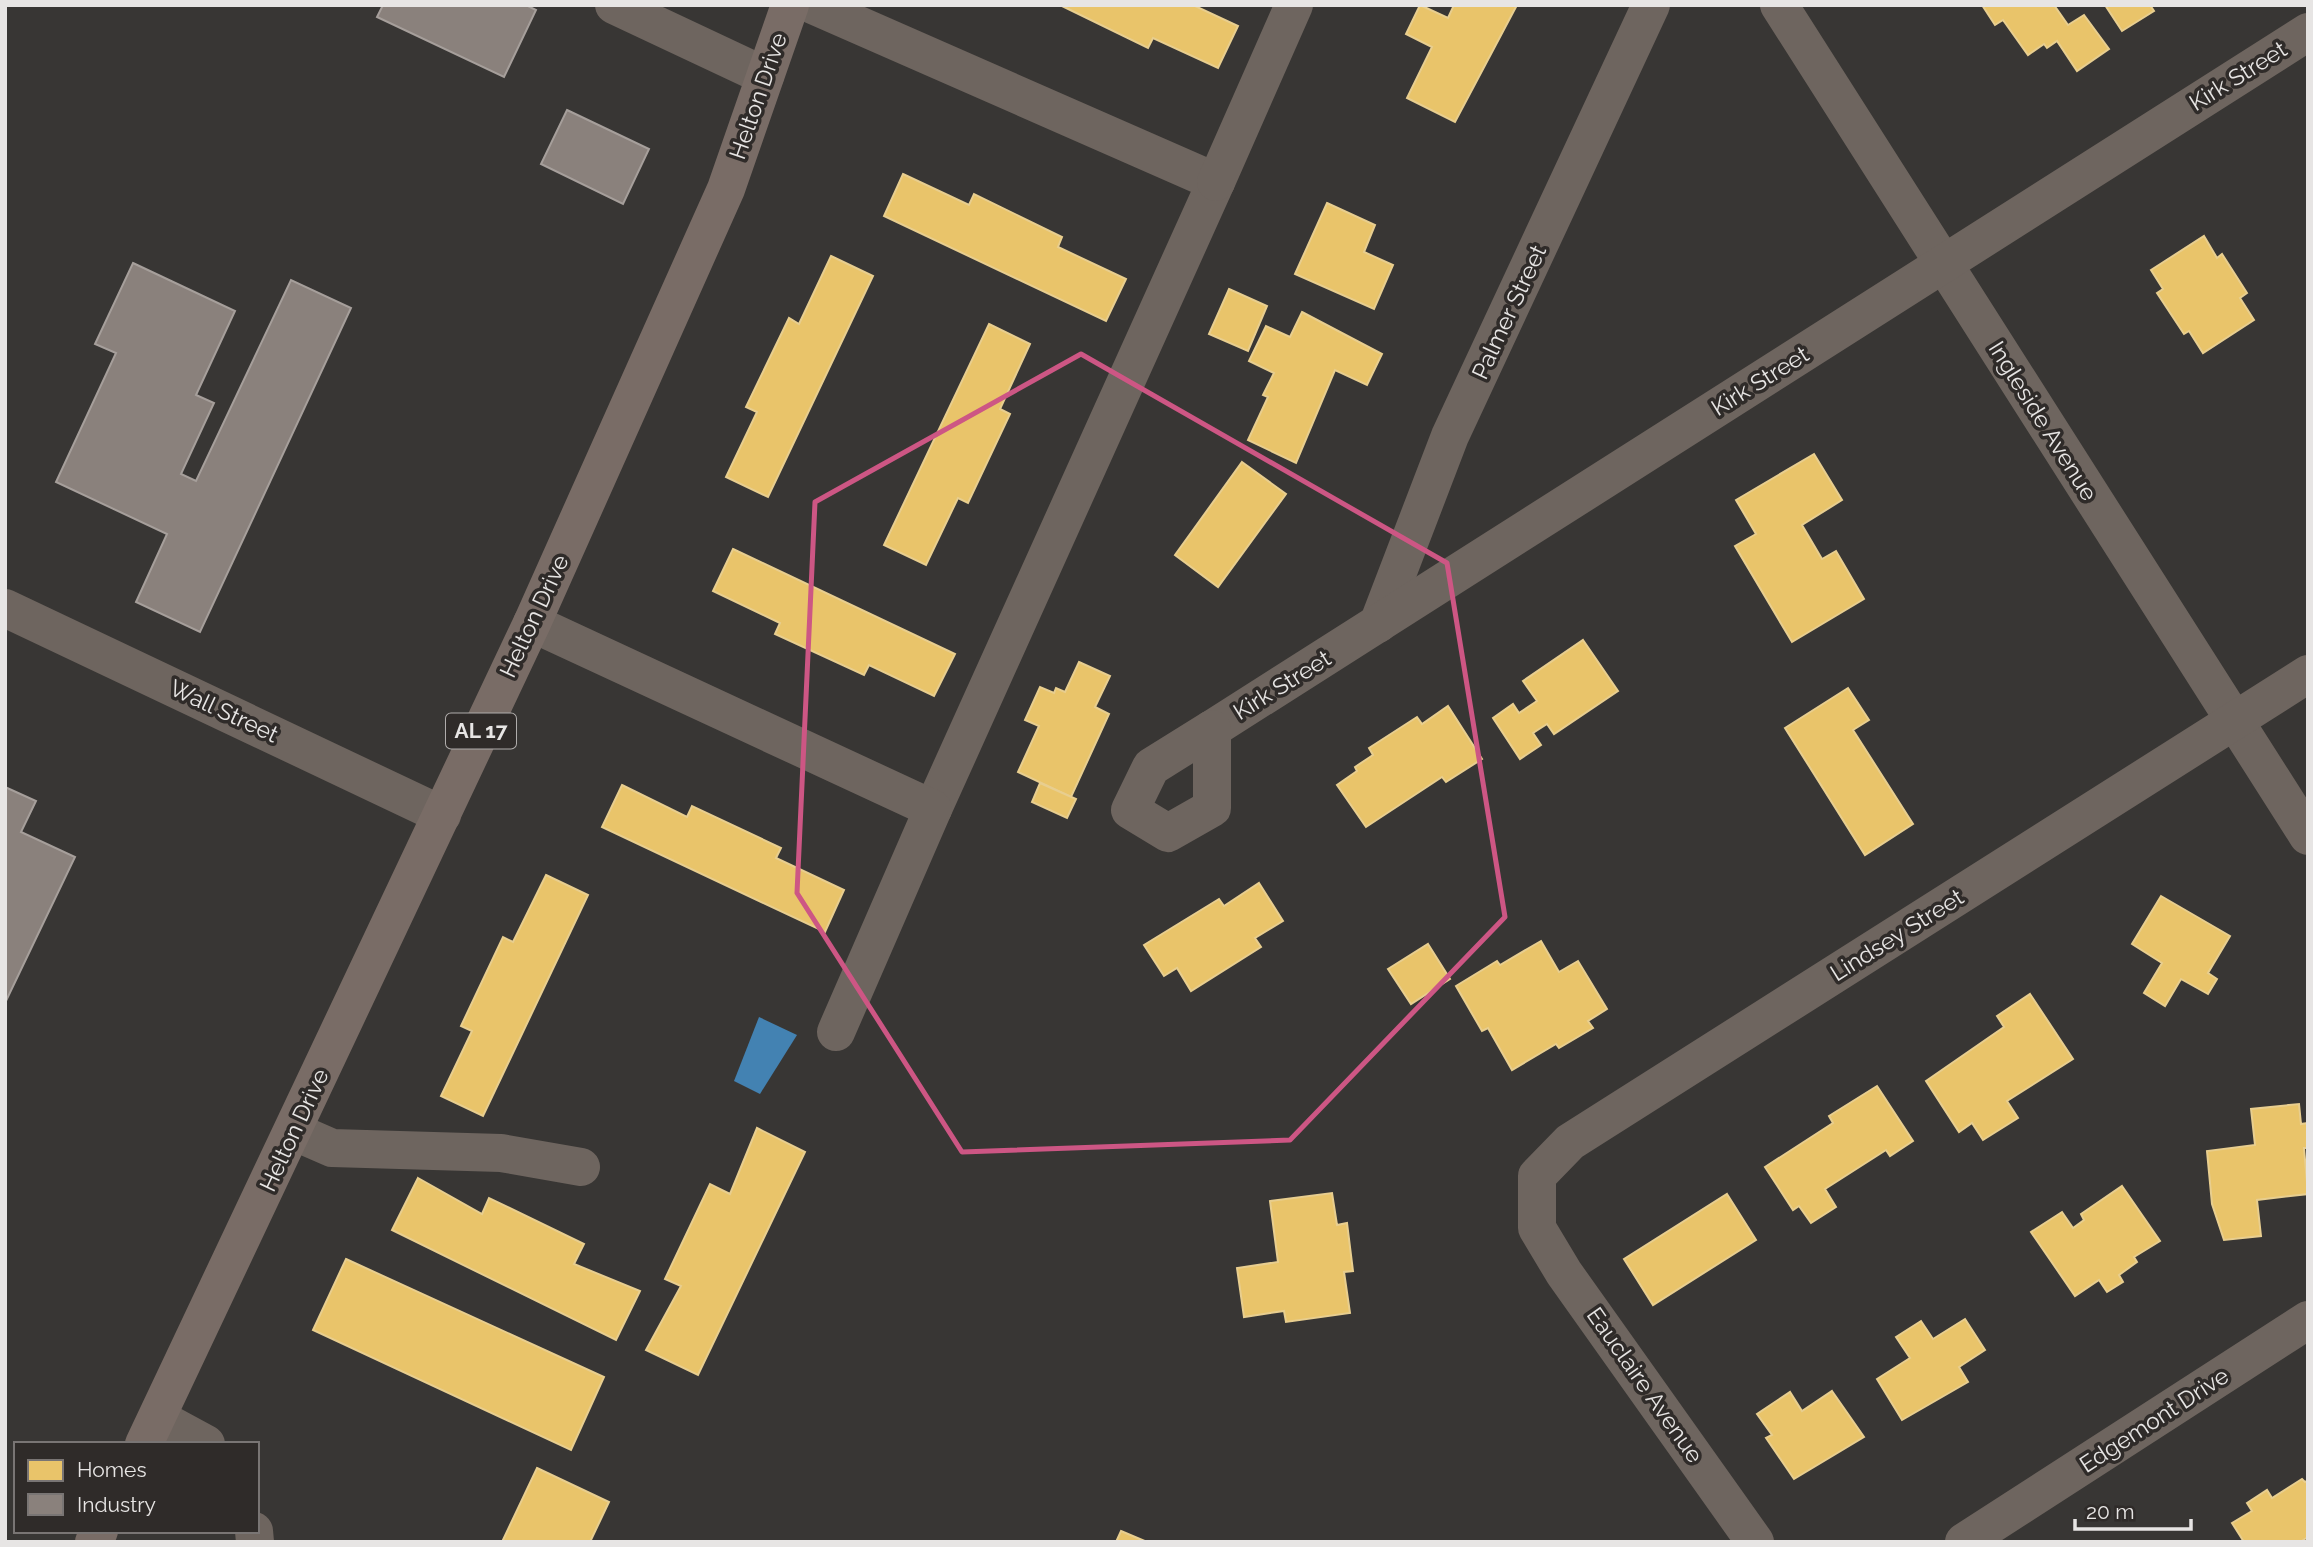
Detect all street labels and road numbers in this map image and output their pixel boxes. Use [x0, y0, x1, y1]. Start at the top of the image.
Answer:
street label: Helton Drive [723, 29, 792, 163]
street label: Kirk Street [2184, 35, 2292, 116]
street label: Palmer Street [1466, 240, 1551, 383]
street label: Ingleside Avenue [1984, 336, 2103, 505]
street label: Kirk Street [1706, 340, 1814, 421]
street label: Helton Drive [493, 550, 574, 681]
street label: Kirk Street [1228, 644, 1336, 725]
street label: Wall Street [166, 674, 283, 748]
road number: AL 17 [446, 714, 516, 748]
street label: Lindsey Street [1825, 883, 1969, 986]
street label: Helton Drive [253, 1064, 334, 1195]
street label: Eauclaire Avenue [1582, 1302, 1709, 1468]
street label: Edgemont Drive [2074, 1361, 2233, 1478]

